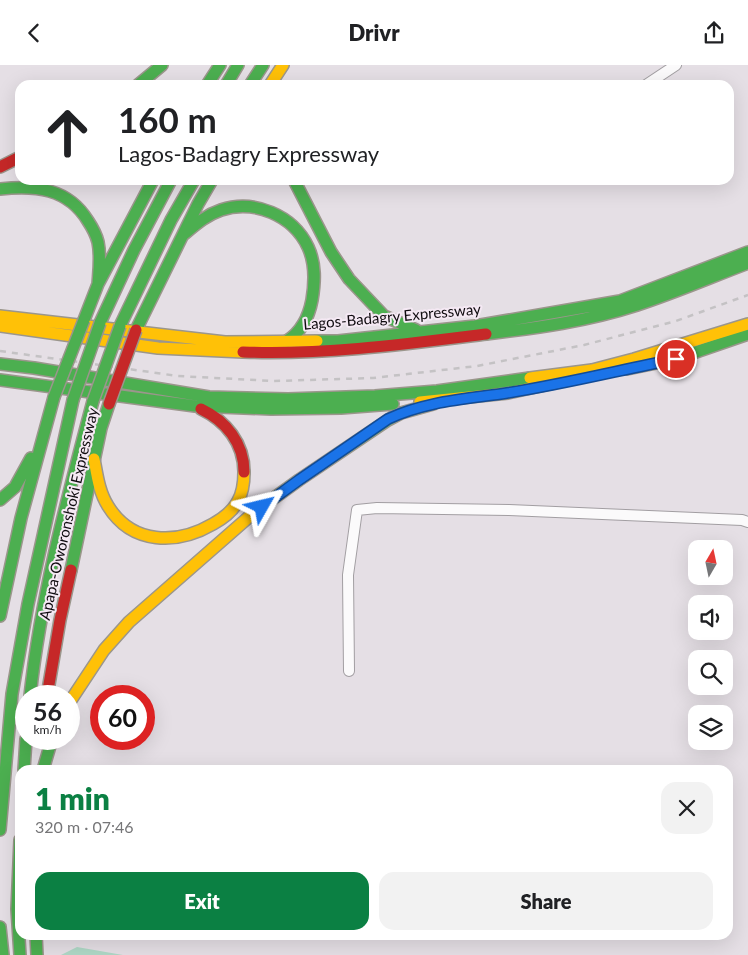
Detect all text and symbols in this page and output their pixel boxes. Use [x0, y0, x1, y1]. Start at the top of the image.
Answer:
icon: back [20, 19, 48, 47]
text: Drivr [348, 19, 400, 46]
icon: share [700, 19, 728, 47]
text: 160 m [118, 98, 217, 140]
icon: ahead [35, 100, 100, 165]
text: Lagos-Badagry Expressway [118, 140, 379, 167]
street label: Lagos-Badagry Expressway [302, 299, 482, 333]
pin [655, 338, 697, 380]
icon: arrive [662, 345, 690, 373]
street label: Apapa-Oworonshoki Expressway [35, 406, 101, 622]
position arrow [235, 480, 287, 532]
north arrow [688, 540, 732, 585]
map controls [688, 540, 733, 750]
button: sound [688, 595, 733, 640]
button: search [688, 650, 733, 695]
speed limit sign: 60 [90, 685, 155, 750]
text: 56 [33, 696, 62, 726]
button: layers [688, 705, 733, 750]
text: km/h [33, 722, 62, 737]
text: 1 min [35, 780, 110, 816]
button: close [661, 782, 713, 834]
text: 320 m · 07:46 [35, 817, 134, 836]
button: Exit [35, 872, 369, 930]
button: Share [379, 872, 713, 930]

